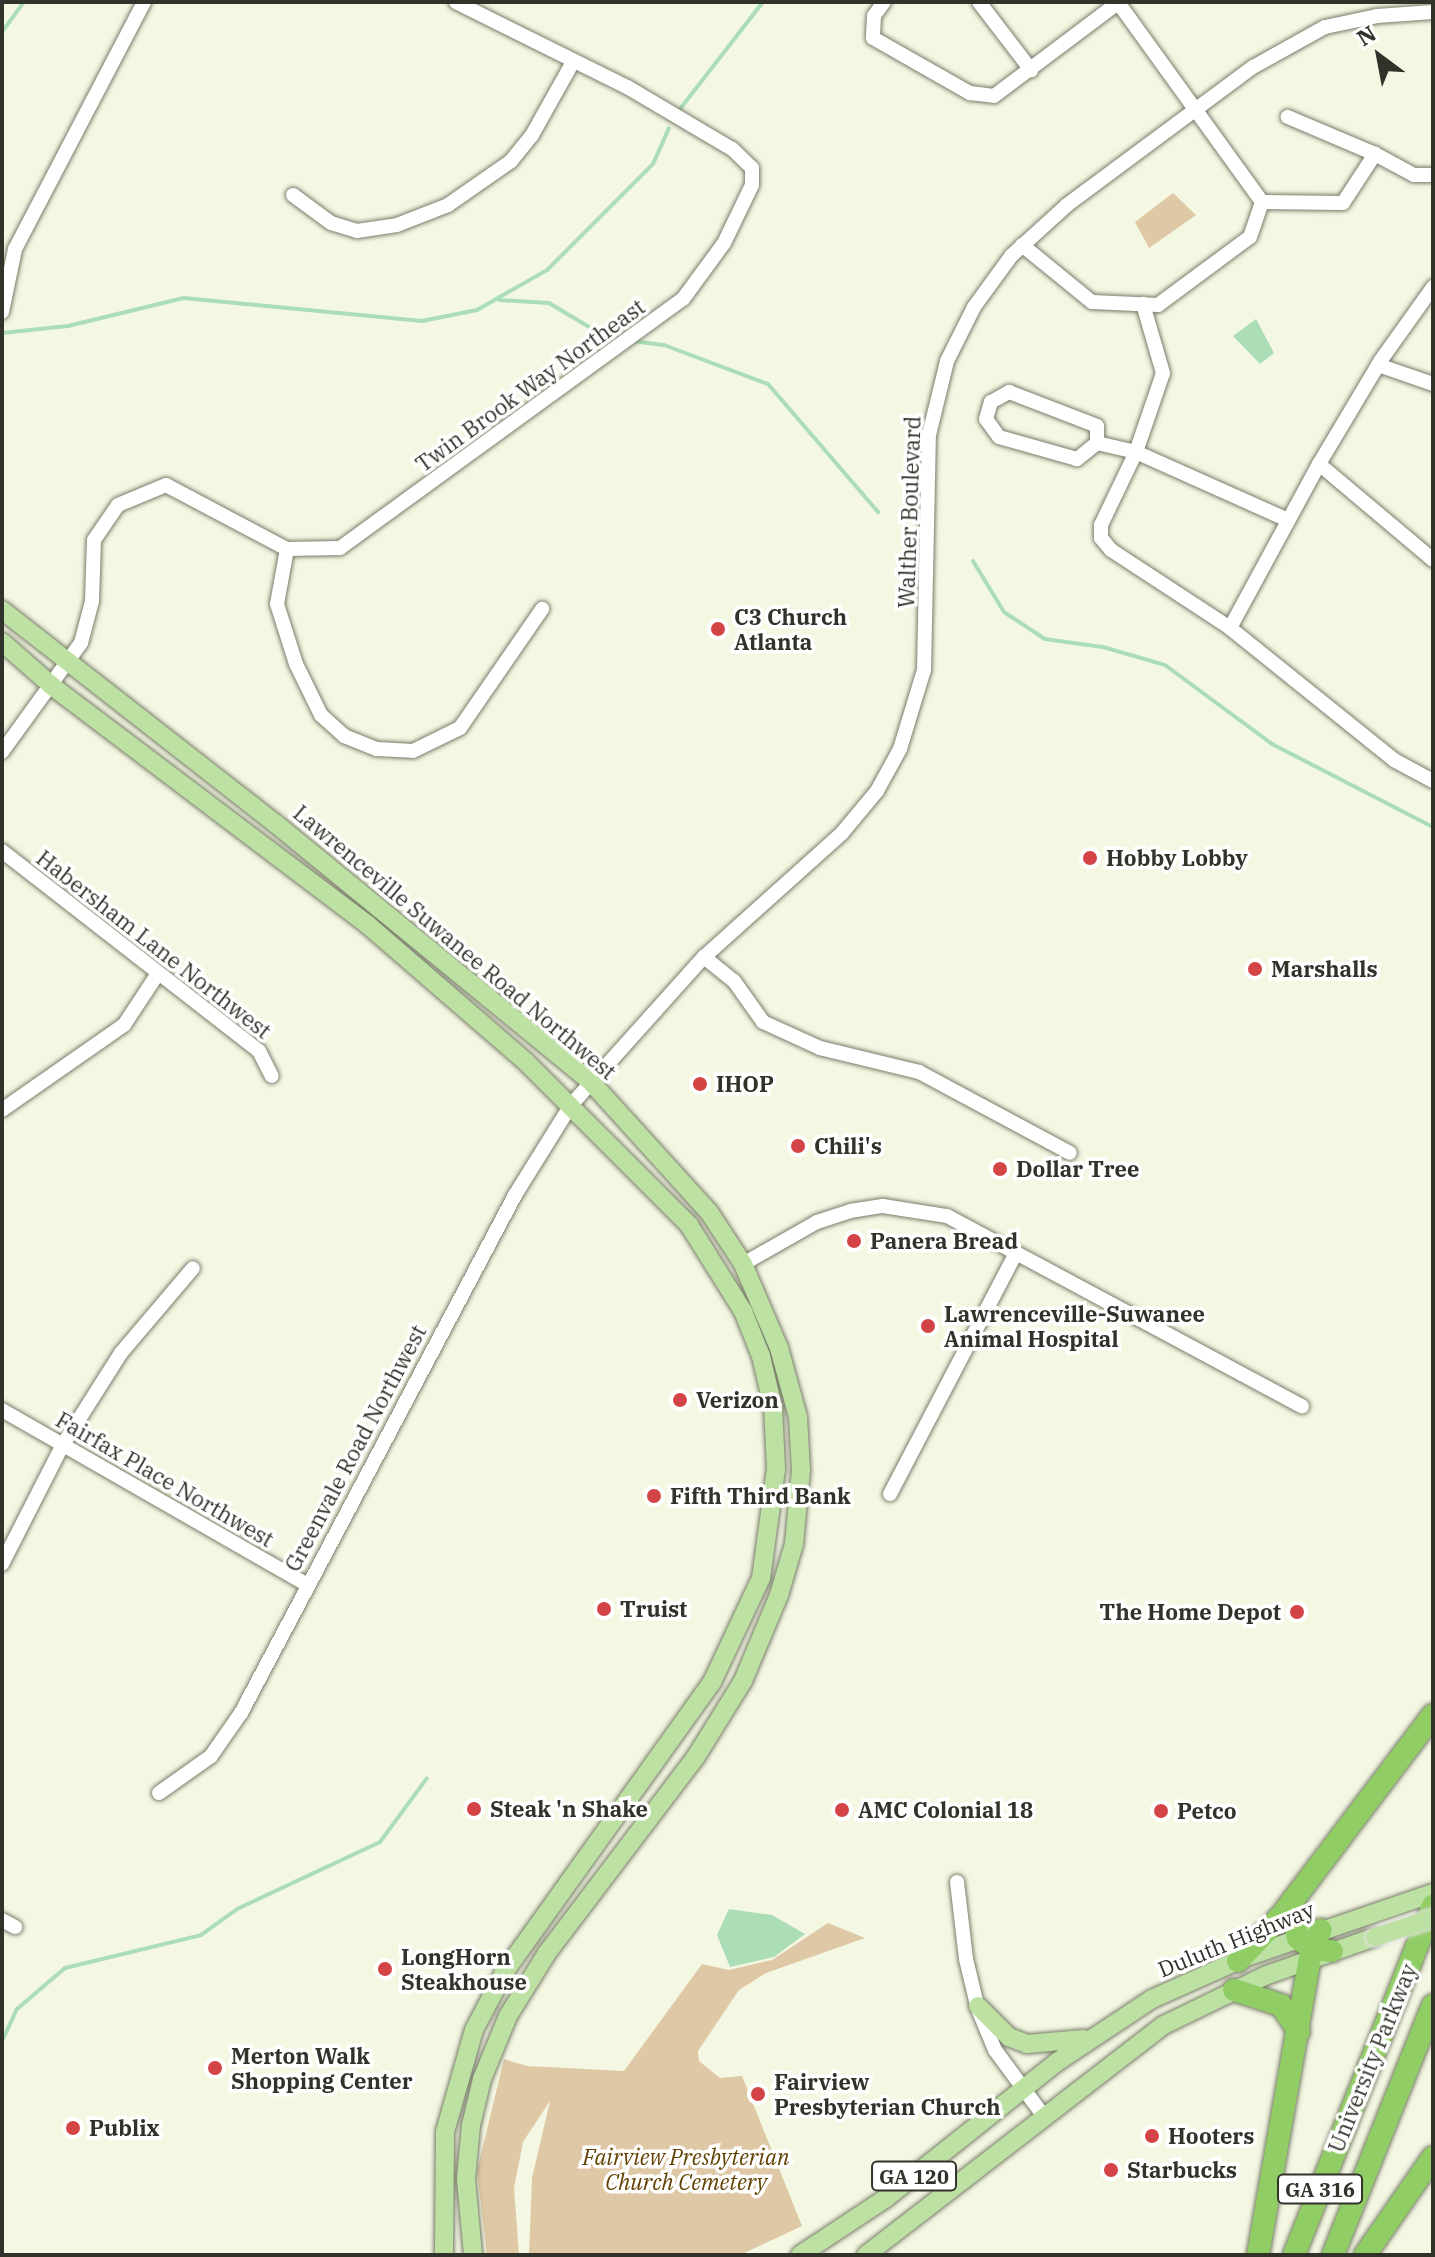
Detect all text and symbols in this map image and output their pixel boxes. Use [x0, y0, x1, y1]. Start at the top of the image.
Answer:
north arrow [1339, 16, 1419, 96]
text: N [1351, 18, 1381, 52]
street label: Twin Brook Way Northeast [410, 293, 650, 477]
street label: Walther Boulevard [892, 415, 926, 609]
place label: C3 Church Atlanta [734, 603, 847, 654]
marker: C3 Church Atlanta [709, 620, 727, 638]
street label: Lawrenceville Suwanee Road Northwest [288, 799, 622, 1085]
street label: Habersham Lane Northwest [31, 844, 277, 1044]
place label: Hobby Lobby [1106, 845, 1248, 871]
marker: Hobby Lobby [1081, 849, 1099, 867]
place label: Marshalls [1271, 956, 1378, 982]
marker: Marshalls [1246, 960, 1264, 978]
place label: IHOP [716, 1071, 774, 1097]
marker: IHOP [691, 1075, 709, 1093]
place label: Chili's [814, 1133, 882, 1159]
marker: Chili's [789, 1137, 807, 1155]
place label: Dollar Tree [1016, 1156, 1139, 1182]
marker: Dollar Tree [991, 1160, 1009, 1178]
place label: Panera Bread [870, 1228, 1018, 1254]
marker: Panera Bread [845, 1232, 863, 1250]
place label: Lawrenceville-Suwanee Animal Hospital [944, 1300, 1205, 1352]
marker: Lawrenceville-Suwanee Animal Hospital [919, 1317, 937, 1335]
street label: Greenvale Road Northwest [279, 1320, 431, 1576]
place label: Verizon [696, 1387, 779, 1413]
marker: Verizon [671, 1391, 689, 1409]
street label: Fairfax Place Northwest [51, 1406, 279, 1552]
place label: Fifth Third Bank [670, 1483, 851, 1509]
marker: Fifth Third Bank [645, 1487, 663, 1505]
place label: Truist [620, 1596, 687, 1622]
place label: The Home Depot [1100, 1599, 1281, 1625]
marker: Truist [595, 1600, 613, 1618]
marker: The Home Depot [1288, 1603, 1306, 1621]
place label: Steak 'n Shake [490, 1796, 648, 1822]
place label: AMC Colonial 18 [858, 1797, 1033, 1823]
place label: Petco [1177, 1798, 1237, 1824]
marker: Steak 'n Shake [465, 1800, 483, 1818]
marker: AMC Colonial 18 [833, 1801, 851, 1819]
marker: Petco [1152, 1802, 1170, 1820]
street label: Duluth Highway [1154, 1896, 1318, 1982]
place label: LongHorn Steakhouse [401, 1943, 527, 1994]
marker: LongHorn Steakhouse [376, 1960, 394, 1978]
street label: University Parkway [1322, 1960, 1422, 2156]
place label: Merton Walk Shopping Center [231, 2042, 413, 2094]
marker: Merton Walk Shopping Center [206, 2059, 224, 2077]
place label: Fairview Presbyterian Church [774, 2068, 1001, 2120]
marker: Fairview Presbyterian Church [749, 2085, 767, 2103]
place label: Publix [89, 2115, 159, 2141]
marker: Publix [64, 2119, 82, 2137]
place label: Hooters [1168, 2123, 1254, 2149]
marker: Hooters [1143, 2127, 1161, 2145]
park label: Fairview Presbyterian Church Cemetery [583, 2143, 789, 2194]
place label: Starbucks [1127, 2157, 1237, 2183]
road number: GA 120 [870, 2160, 958, 2192]
marker: Starbucks [1102, 2161, 1120, 2179]
road number: GA 316 [1276, 2173, 1364, 2205]

